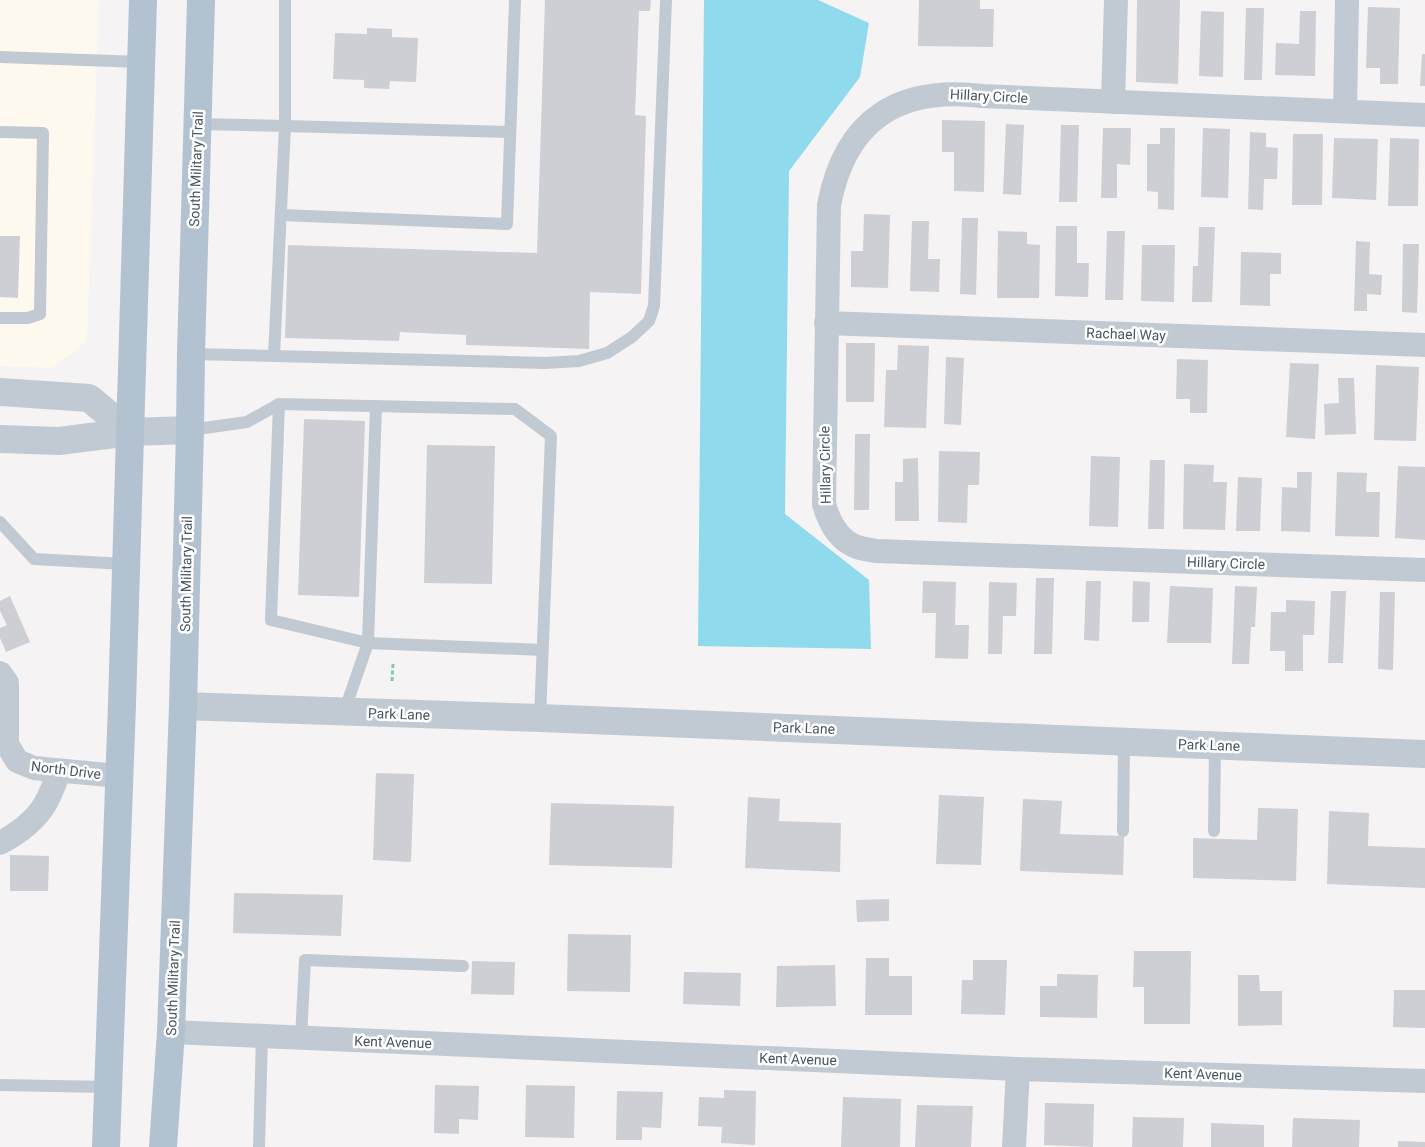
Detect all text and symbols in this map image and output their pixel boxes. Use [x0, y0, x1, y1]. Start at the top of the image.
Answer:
street label: Hillary Circle [950, 86, 1028, 106]
street label: South Military Trail [186, 111, 206, 227]
street label: Rachael Way [1086, 325, 1166, 343]
street label: Hillary Circle [816, 426, 834, 504]
street label: South Military Trail [177, 516, 195, 632]
street label: Hillary Circle [1187, 554, 1265, 572]
street label: Park Lane [368, 705, 430, 723]
street label: Park Lane [773, 719, 835, 737]
street label: Park Lane [1178, 736, 1240, 754]
street label: North Drive [30, 758, 102, 782]
street label: South Military Trail [163, 920, 183, 1036]
street label: Kent Avenue [354, 1033, 432, 1051]
street label: Kent Avenue [759, 1050, 837, 1068]
street label: Kent Avenue [1164, 1065, 1242, 1083]

